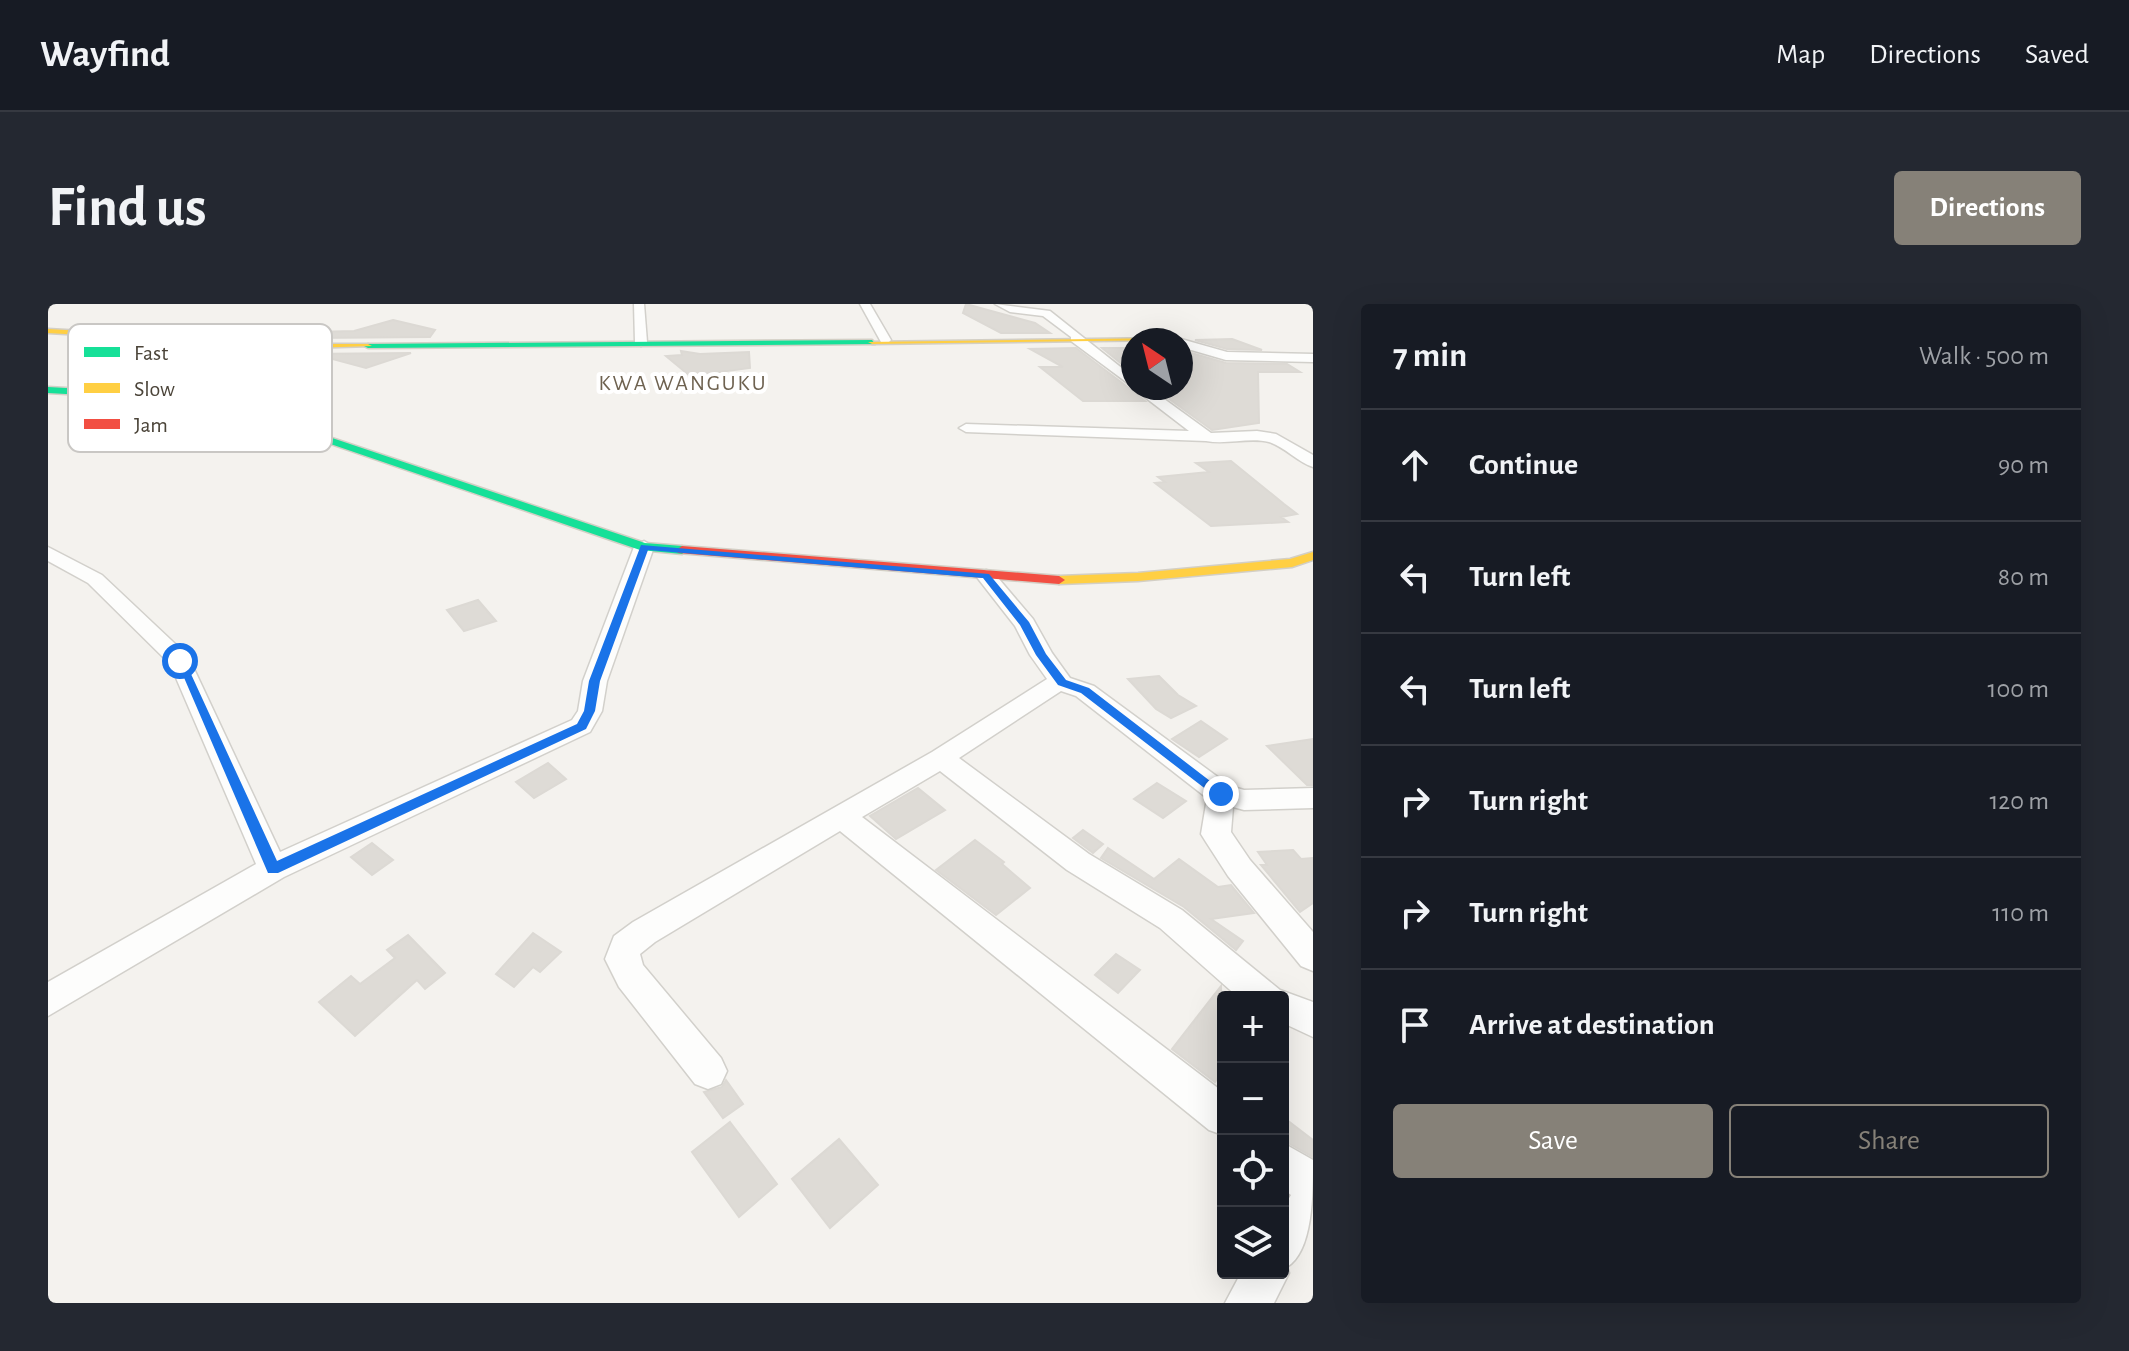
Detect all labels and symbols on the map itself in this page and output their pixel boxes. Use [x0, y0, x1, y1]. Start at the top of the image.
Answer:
legend [68, 324, 332, 452]
north arrow [1121, 328, 1193, 400]
text: Fast [134, 342, 168, 364]
district label: KWA WANGUKU [599, 372, 767, 394]
text: Slow [134, 378, 175, 400]
text: Jam [134, 414, 168, 436]
route start [162, 643, 198, 679]
route end [1203, 776, 1239, 812]

